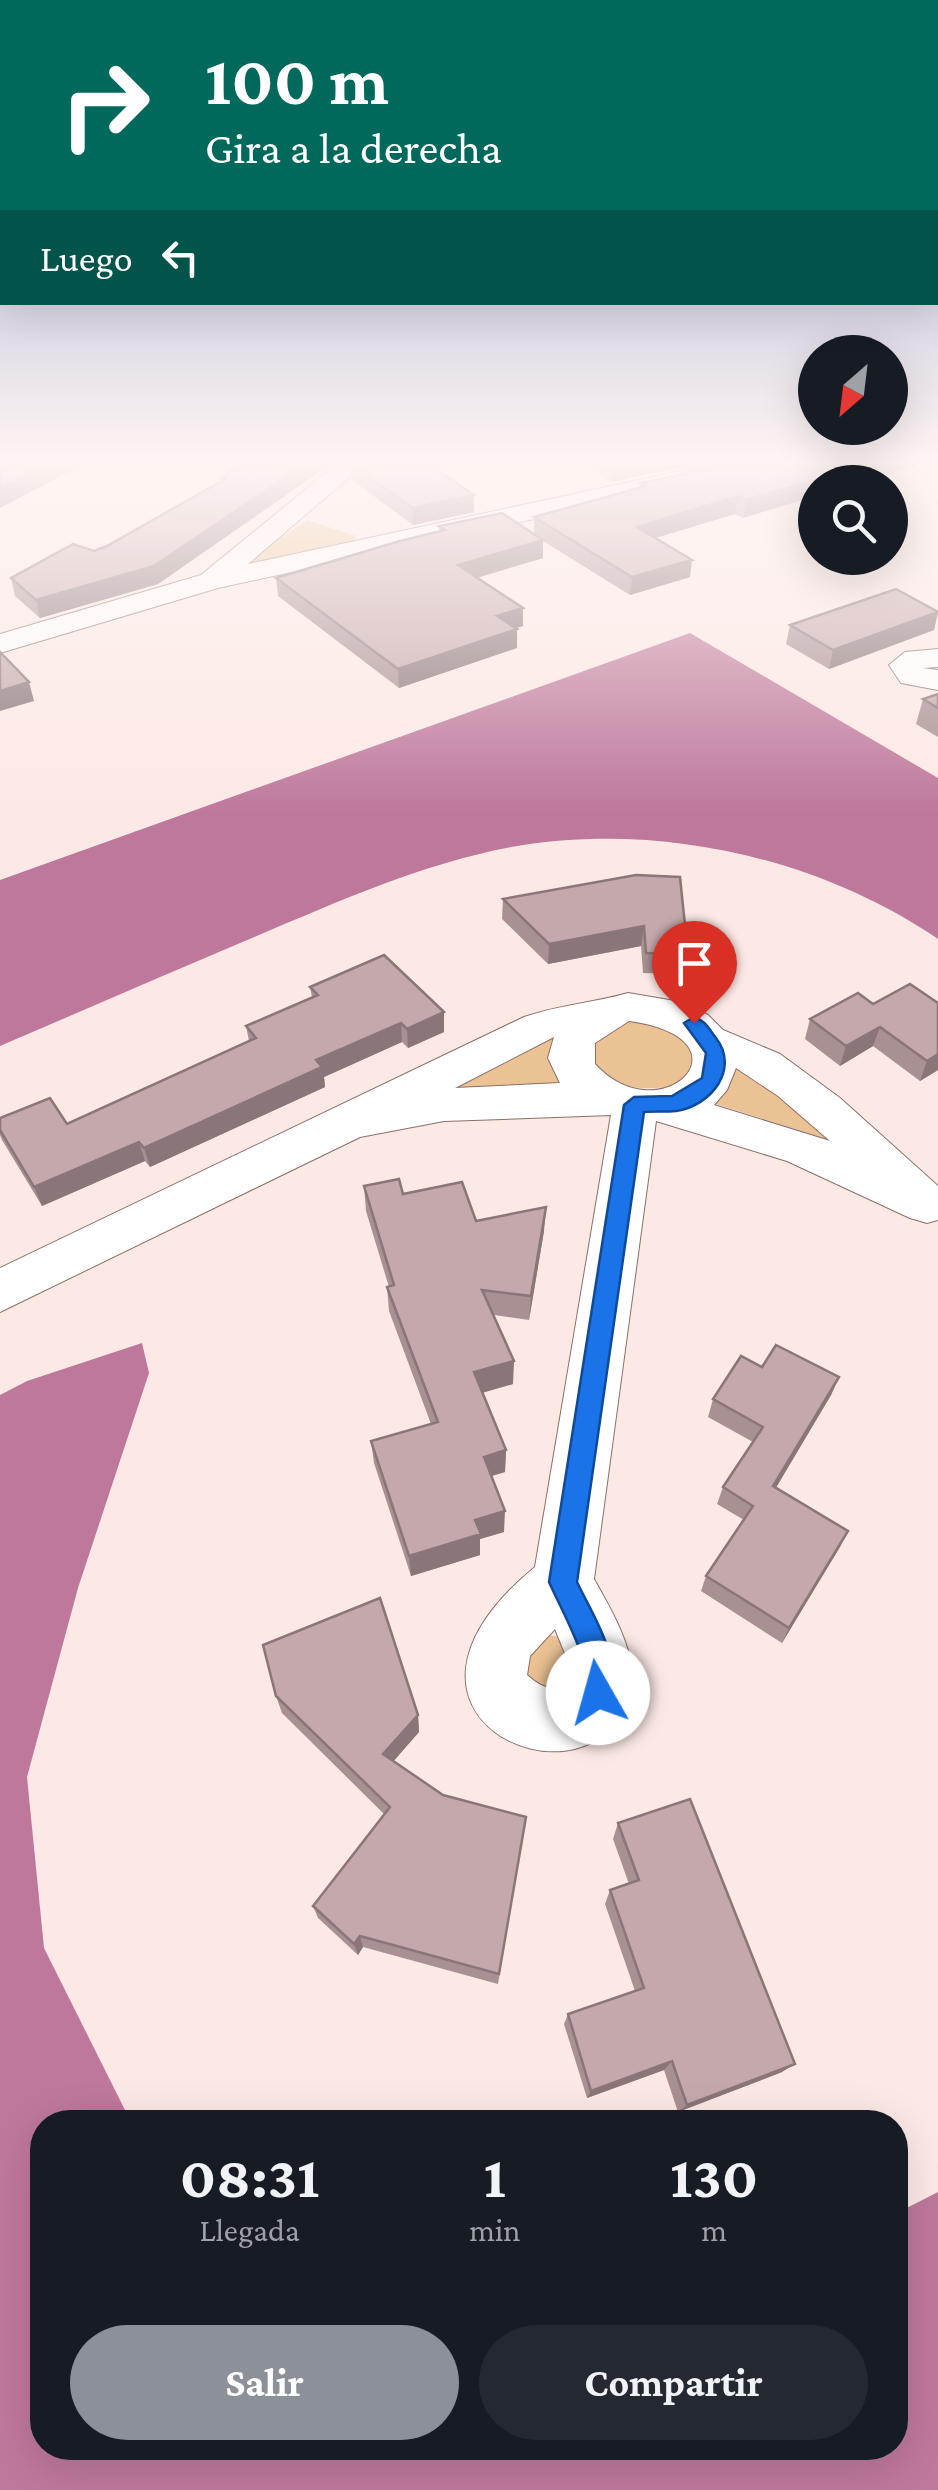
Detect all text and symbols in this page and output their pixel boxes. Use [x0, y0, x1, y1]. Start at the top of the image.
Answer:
icon: right [40, 40, 170, 170]
text: 100 m [205, 41, 389, 119]
text: Gira a la derecha [205, 123, 502, 173]
icon: left [153, 230, 208, 285]
text: Luego [40, 237, 133, 279]
north arrow [798, 335, 908, 445]
map controls [798, 335, 908, 575]
button: search [798, 465, 908, 575]
pin [652, 921, 737, 1024]
icon: arrive [667, 936, 722, 991]
position arrow [546, 1641, 650, 1745]
text: 08:31 [180, 2143, 319, 2210]
text: 1 [484, 2143, 506, 2210]
text: 130 [670, 2143, 758, 2210]
text: Llegada [199, 2212, 300, 2248]
text: min [469, 2212, 520, 2248]
text: m [701, 2212, 727, 2248]
button: Salir [70, 2325, 459, 2440]
button: Compartir [479, 2325, 868, 2440]

